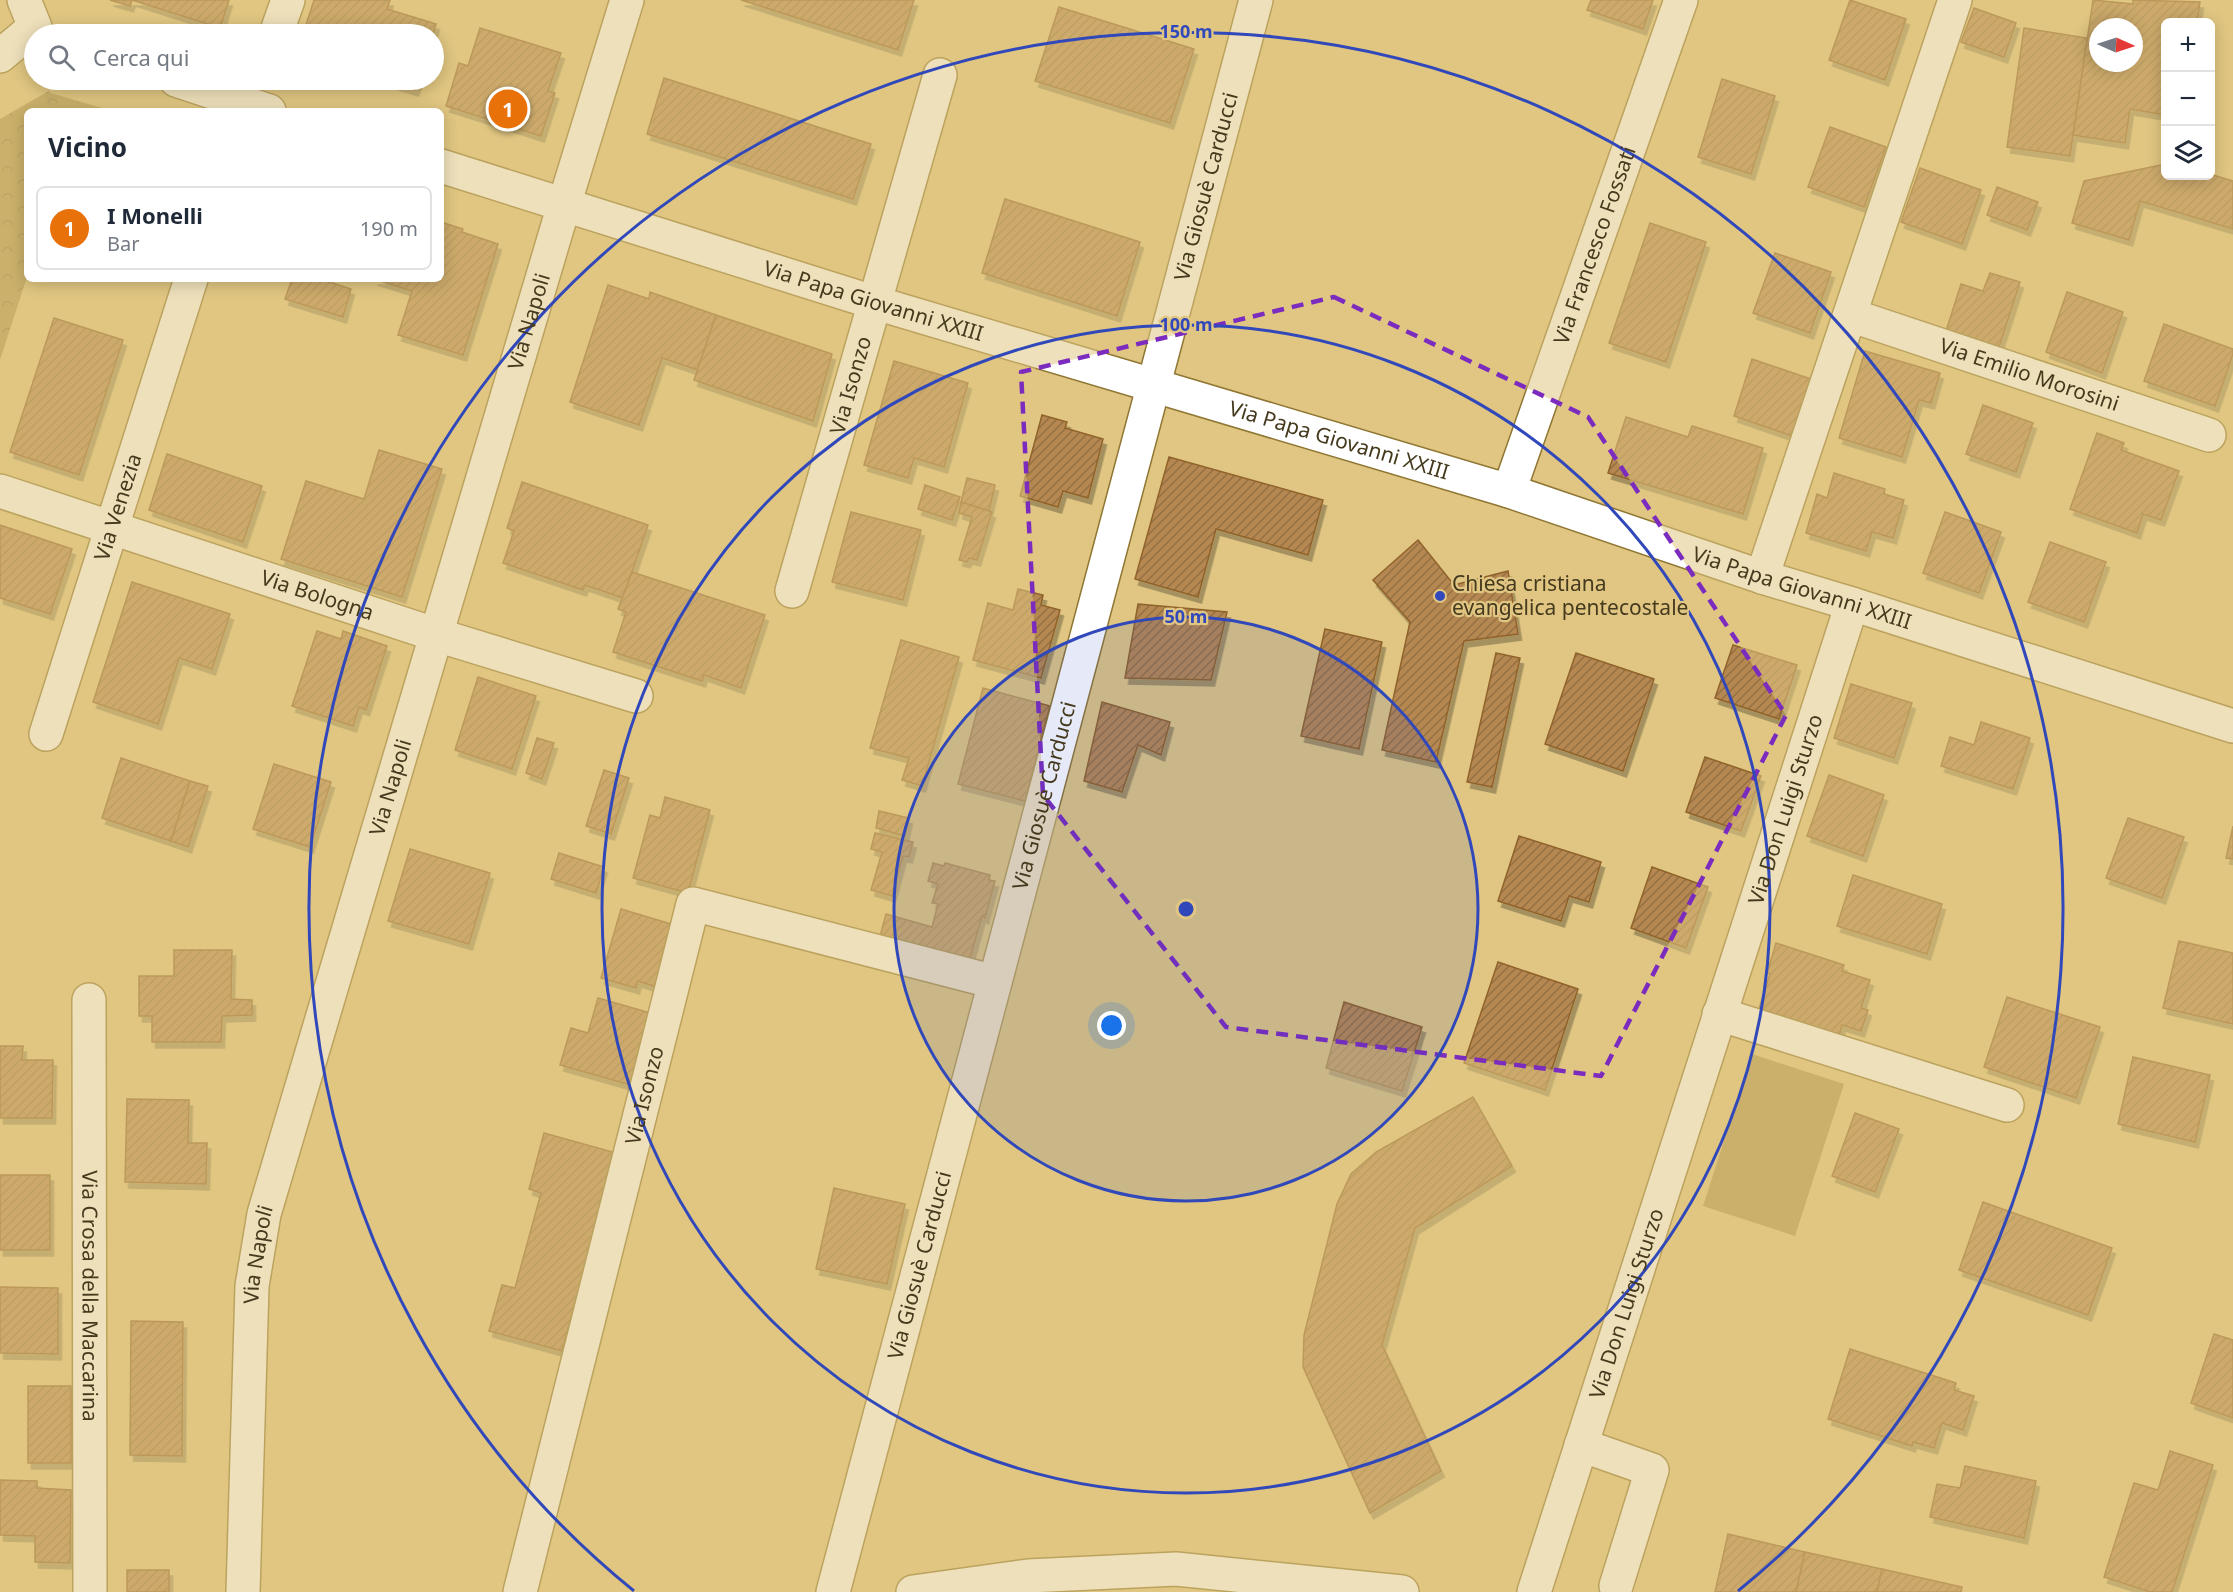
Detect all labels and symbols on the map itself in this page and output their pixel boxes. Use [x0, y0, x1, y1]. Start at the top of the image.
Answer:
north arrow [2089, 18, 2143, 72]
text: 150 m [1159, 19, 1213, 43]
pin: 1 [488, 86, 528, 132]
street label: Via Giosuè Carducci [1167, 89, 1244, 284]
street label: Via Francesco Fossati [1546, 142, 1642, 348]
street label: Via Papa Giovanni XXIII [760, 253, 987, 347]
street label: Via Napoli [501, 270, 556, 373]
text: 100 m [1159, 312, 1213, 336]
street label: Via Emilio Morosini [1936, 331, 2123, 417]
street label: Via Isonzo [823, 333, 877, 437]
street label: Via Papa Giovanni XXIII [1226, 394, 1453, 485]
street label: Via Venezia [87, 450, 148, 564]
street label: Via Papa Giovanni XXIII [1689, 539, 1915, 635]
street label: Via Bologna [257, 563, 378, 626]
place label: Chiesa cristiana evangelica pentecostale [1452, 569, 1688, 621]
marker: Chiesa cristiana evangelica pentecostale [1433, 589, 1447, 603]
text: 50 m [1165, 604, 1207, 628]
street label: Via Giosuè Carducci [1005, 698, 1082, 893]
street label: Via Don Luigi Sturzo [1741, 710, 1829, 908]
street label: Via Napoli [362, 736, 417, 839]
centre of rings [1176, 899, 1196, 919]
your location [1097, 1011, 1126, 1040]
street label: Via Isonzo [618, 1043, 670, 1147]
street label: Via Giosuè Carducci [880, 1168, 957, 1362]
street label: Via Crosa della Maccarina [76, 1170, 105, 1422]
street label: Via Napoli [236, 1201, 279, 1304]
street label: Via Don Luigi Sturzo [1582, 1205, 1670, 1402]

